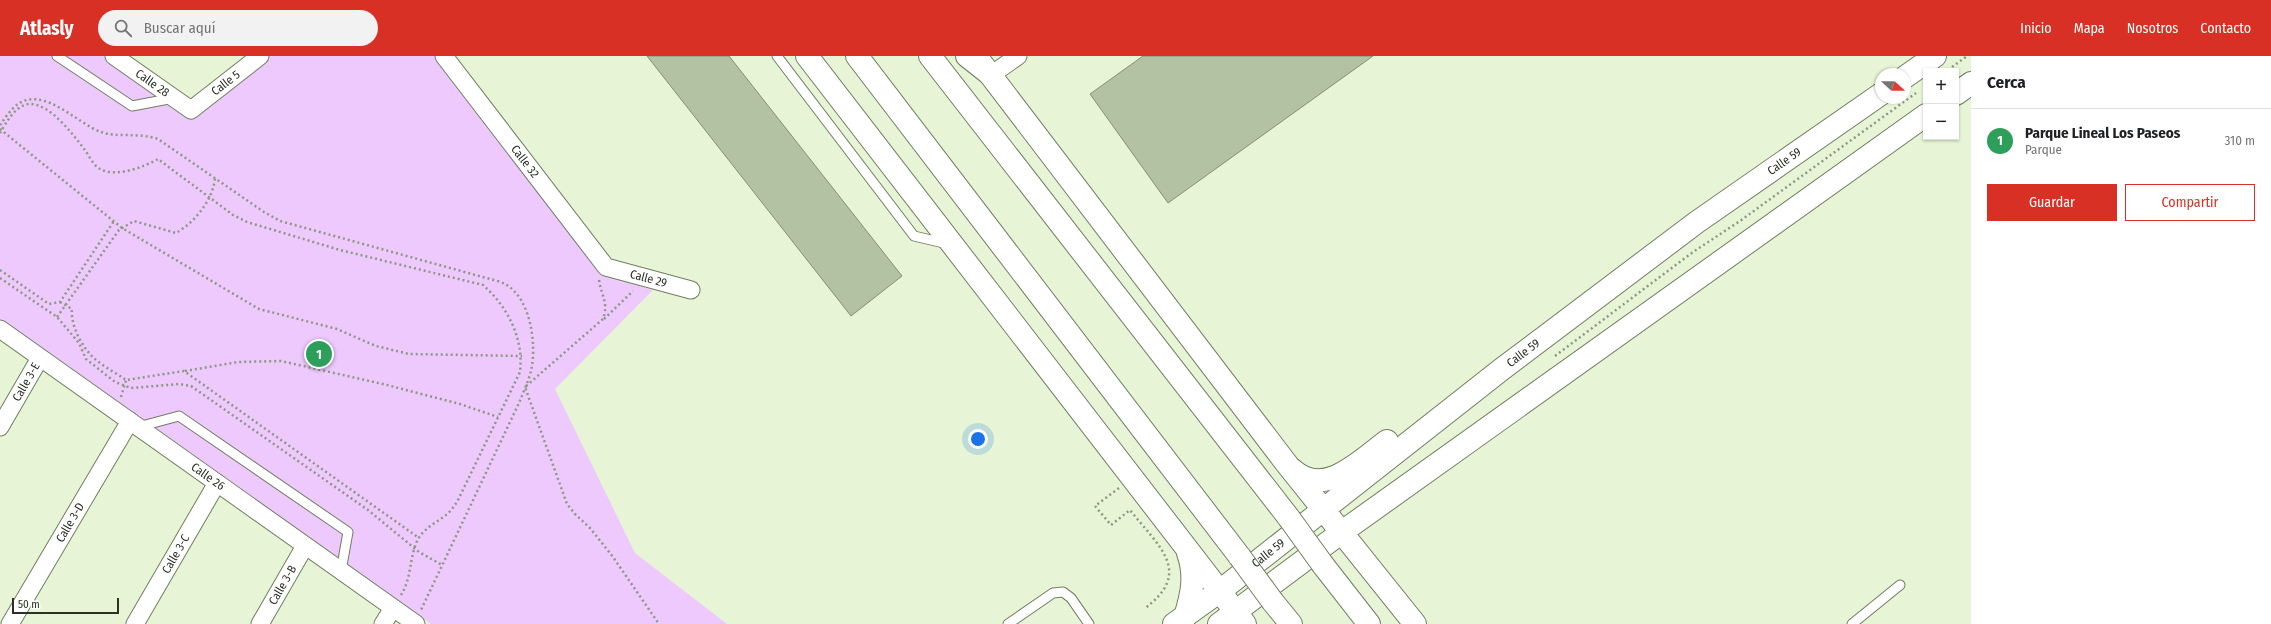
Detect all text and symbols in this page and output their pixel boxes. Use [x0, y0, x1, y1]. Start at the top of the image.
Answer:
search box [98, 10, 378, 46]
text: Atlasly [20, 17, 74, 40]
icon: search [112, 17, 134, 39]
text: Buscar aquí [144, 19, 215, 37]
text: Inicio [2020, 20, 2052, 37]
text: Mapa [2074, 20, 2105, 37]
text: Nosotros [2127, 20, 2178, 37]
text: Contacto [2200, 20, 2251, 37]
street label: Calle 28 [133, 66, 172, 100]
street label: Calle 5 [209, 67, 243, 98]
north arrow [1875, 68, 1911, 104]
map controls [1923, 68, 1959, 140]
button: + [1923, 68, 1959, 104]
text: Cerca [1987, 72, 2026, 93]
button: − [1923, 104, 1959, 140]
text: Parque Lineal Los Paseos [2025, 124, 2180, 142]
text: 1 [1997, 133, 2003, 148]
text: 310 m [2225, 133, 2255, 148]
street label: Calle 32 [508, 142, 542, 181]
text: Parque [2025, 142, 2062, 157]
street label: Calle 59 [1765, 145, 1804, 178]
button: Guardar [1987, 184, 2117, 221]
button: Compartir [2125, 184, 2255, 221]
street label: Calle 29 [628, 267, 669, 290]
street label: Calle 59 [1504, 336, 1543, 370]
pin: 1 [306, 339, 332, 369]
street label: Calle 3-E [9, 360, 43, 404]
your location [968, 429, 988, 449]
street label: Calle 26 [188, 460, 228, 493]
street label: Calle 3-D [53, 500, 87, 545]
street label: Calle 3-C [159, 532, 193, 576]
street label: Calle 59 [1249, 536, 1288, 570]
street label: Calle 3-B [266, 562, 300, 607]
scale bar [12, 596, 119, 615]
text: 50 m [18, 598, 40, 611]

